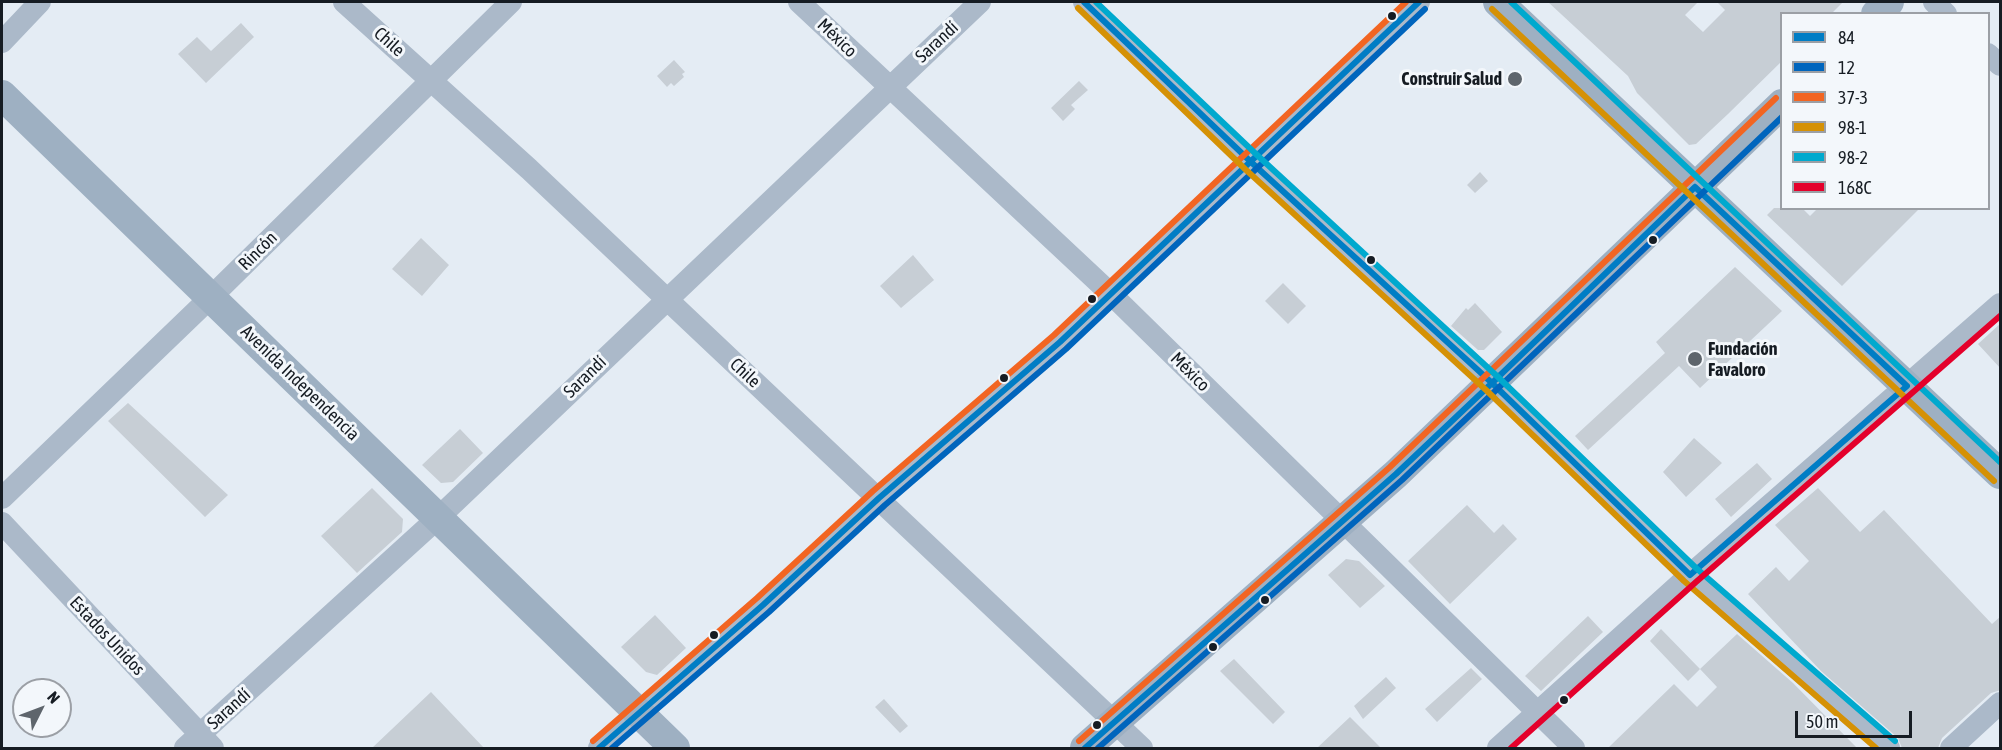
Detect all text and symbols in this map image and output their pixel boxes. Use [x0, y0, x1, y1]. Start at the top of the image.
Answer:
unlabelled marker [1386, 10, 1398, 22]
legend [1780, 12, 1990, 210]
street label: México [813, 14, 861, 62]
street label: Sarandí [911, 17, 963, 67]
street label: Chile [369, 23, 409, 61]
text: 84 [1838, 27, 1855, 48]
text: 12 [1838, 57, 1855, 78]
place label: Construir Salud [1401, 68, 1502, 90]
marker: Construir Salud [1506, 70, 1524, 88]
text: 37-3 [1838, 87, 1868, 108]
text: 98-1 [1838, 117, 1867, 138]
text: 98-2 [1838, 147, 1868, 168]
text: 168C [1838, 177, 1871, 198]
street label: Rincón [234, 227, 282, 275]
unlabelled marker [1647, 234, 1659, 246]
unlabelled marker [1365, 254, 1377, 266]
unlabelled marker [1086, 293, 1098, 305]
street label: Avenida Independencia [236, 321, 364, 445]
place label: Fundación Favaloro [1708, 338, 1777, 380]
street label: México [1166, 348, 1214, 396]
marker: Fundación Favaloro [1686, 350, 1704, 368]
street label: Sarandí [559, 352, 611, 402]
street label: Chile [725, 354, 765, 392]
unlabelled marker [998, 372, 1010, 384]
street label: Estados Unidos [65, 592, 149, 680]
unlabelled marker [1259, 594, 1271, 606]
unlabelled marker [708, 629, 720, 641]
unlabelled marker [1207, 641, 1219, 653]
north arrow [12, 678, 72, 738]
street label: Sarandí [203, 684, 255, 734]
text: N [44, 688, 64, 707]
unlabelled marker [1558, 694, 1570, 706]
scale bar [1798, 699, 1915, 737]
text: 50 m [1806, 711, 1838, 732]
unlabelled marker [1091, 719, 1103, 731]

